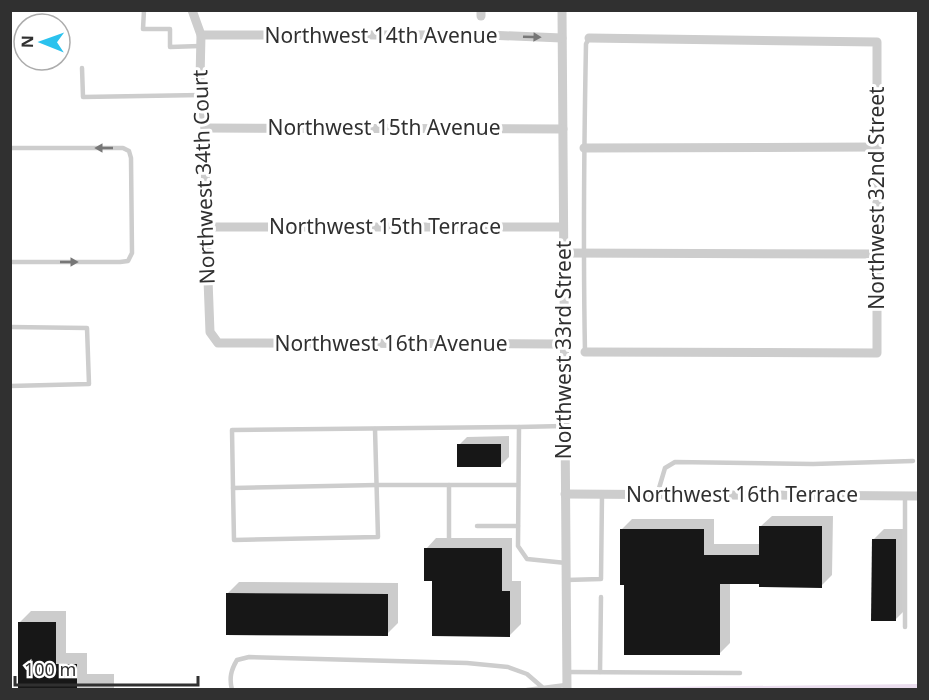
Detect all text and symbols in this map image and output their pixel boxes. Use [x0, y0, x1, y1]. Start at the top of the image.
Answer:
north arrow [12, 12, 72, 72]
street label: Northwest 14th Avenue [264, 21, 498, 49]
one-way arrow [523, 32, 542, 41]
text: N [16, 35, 38, 48]
street label: Northwest 34th Court [185, 69, 221, 285]
street label: Northwest 32nd Street [862, 86, 890, 310]
street label: Northwest 15th Avenue [267, 113, 501, 141]
one-way arrow [95, 143, 114, 153]
street label: Northwest 15th Terrace [269, 212, 501, 240]
street label: Northwest 33rd Street [549, 240, 577, 459]
one-way arrow [59, 257, 78, 267]
street label: Northwest 16th Avenue [274, 329, 508, 357]
street label: Northwest 16th Terrace [626, 480, 858, 508]
scale bar [15, 649, 198, 687]
text: 100 m [24, 657, 76, 681]

